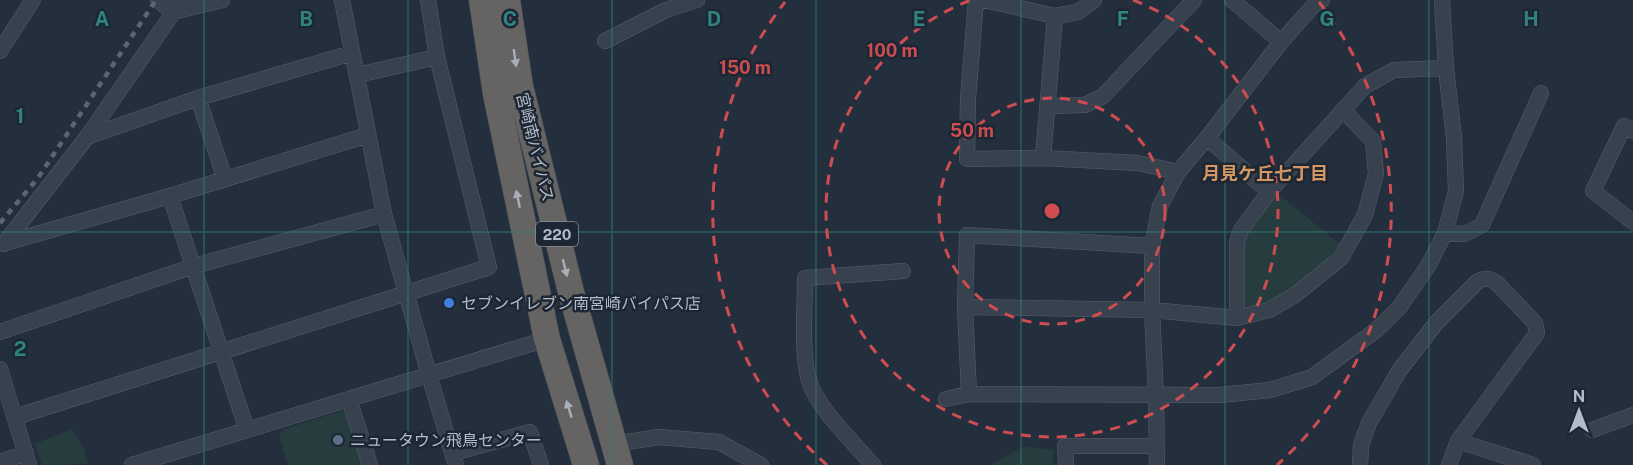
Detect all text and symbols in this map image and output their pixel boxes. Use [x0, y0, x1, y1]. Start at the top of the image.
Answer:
text: A [95, 7, 109, 31]
text: B [299, 7, 313, 31]
text: C [503, 7, 517, 31]
text: D [707, 7, 721, 31]
text: E [913, 7, 925, 31]
text: F [1117, 7, 1129, 31]
text: G [1319, 7, 1335, 31]
text: H [1523, 7, 1539, 31]
text: 100 m [866, 40, 918, 61]
one-way arrow [511, 48, 520, 67]
text: 150 m [719, 57, 771, 78]
street label: 宮崎南バイパス [512, 91, 558, 203]
text: 1 [16, 104, 24, 128]
text: 50 m [950, 120, 994, 141]
district label: 月見ケ丘七丁目 [1202, 163, 1328, 184]
one-way arrow [513, 190, 522, 209]
centre of rings [1042, 201, 1062, 221]
road number: 220 [536, 222, 578, 246]
one-way arrow [561, 259, 571, 277]
place label: セブンイレブン南宮崎バイパス店 [461, 294, 701, 313]
marker: セブンイレブン南宮崎バイパス店 [442, 296, 456, 310]
text: 2 [14, 337, 26, 361]
north arrow [1549, 381, 1609, 441]
text: N [1573, 387, 1585, 406]
one-way arrow [564, 400, 573, 418]
place label: ニュータウン飛鳥センター [350, 431, 542, 450]
marker: ニュータウン飛鳥センター [331, 433, 345, 447]

